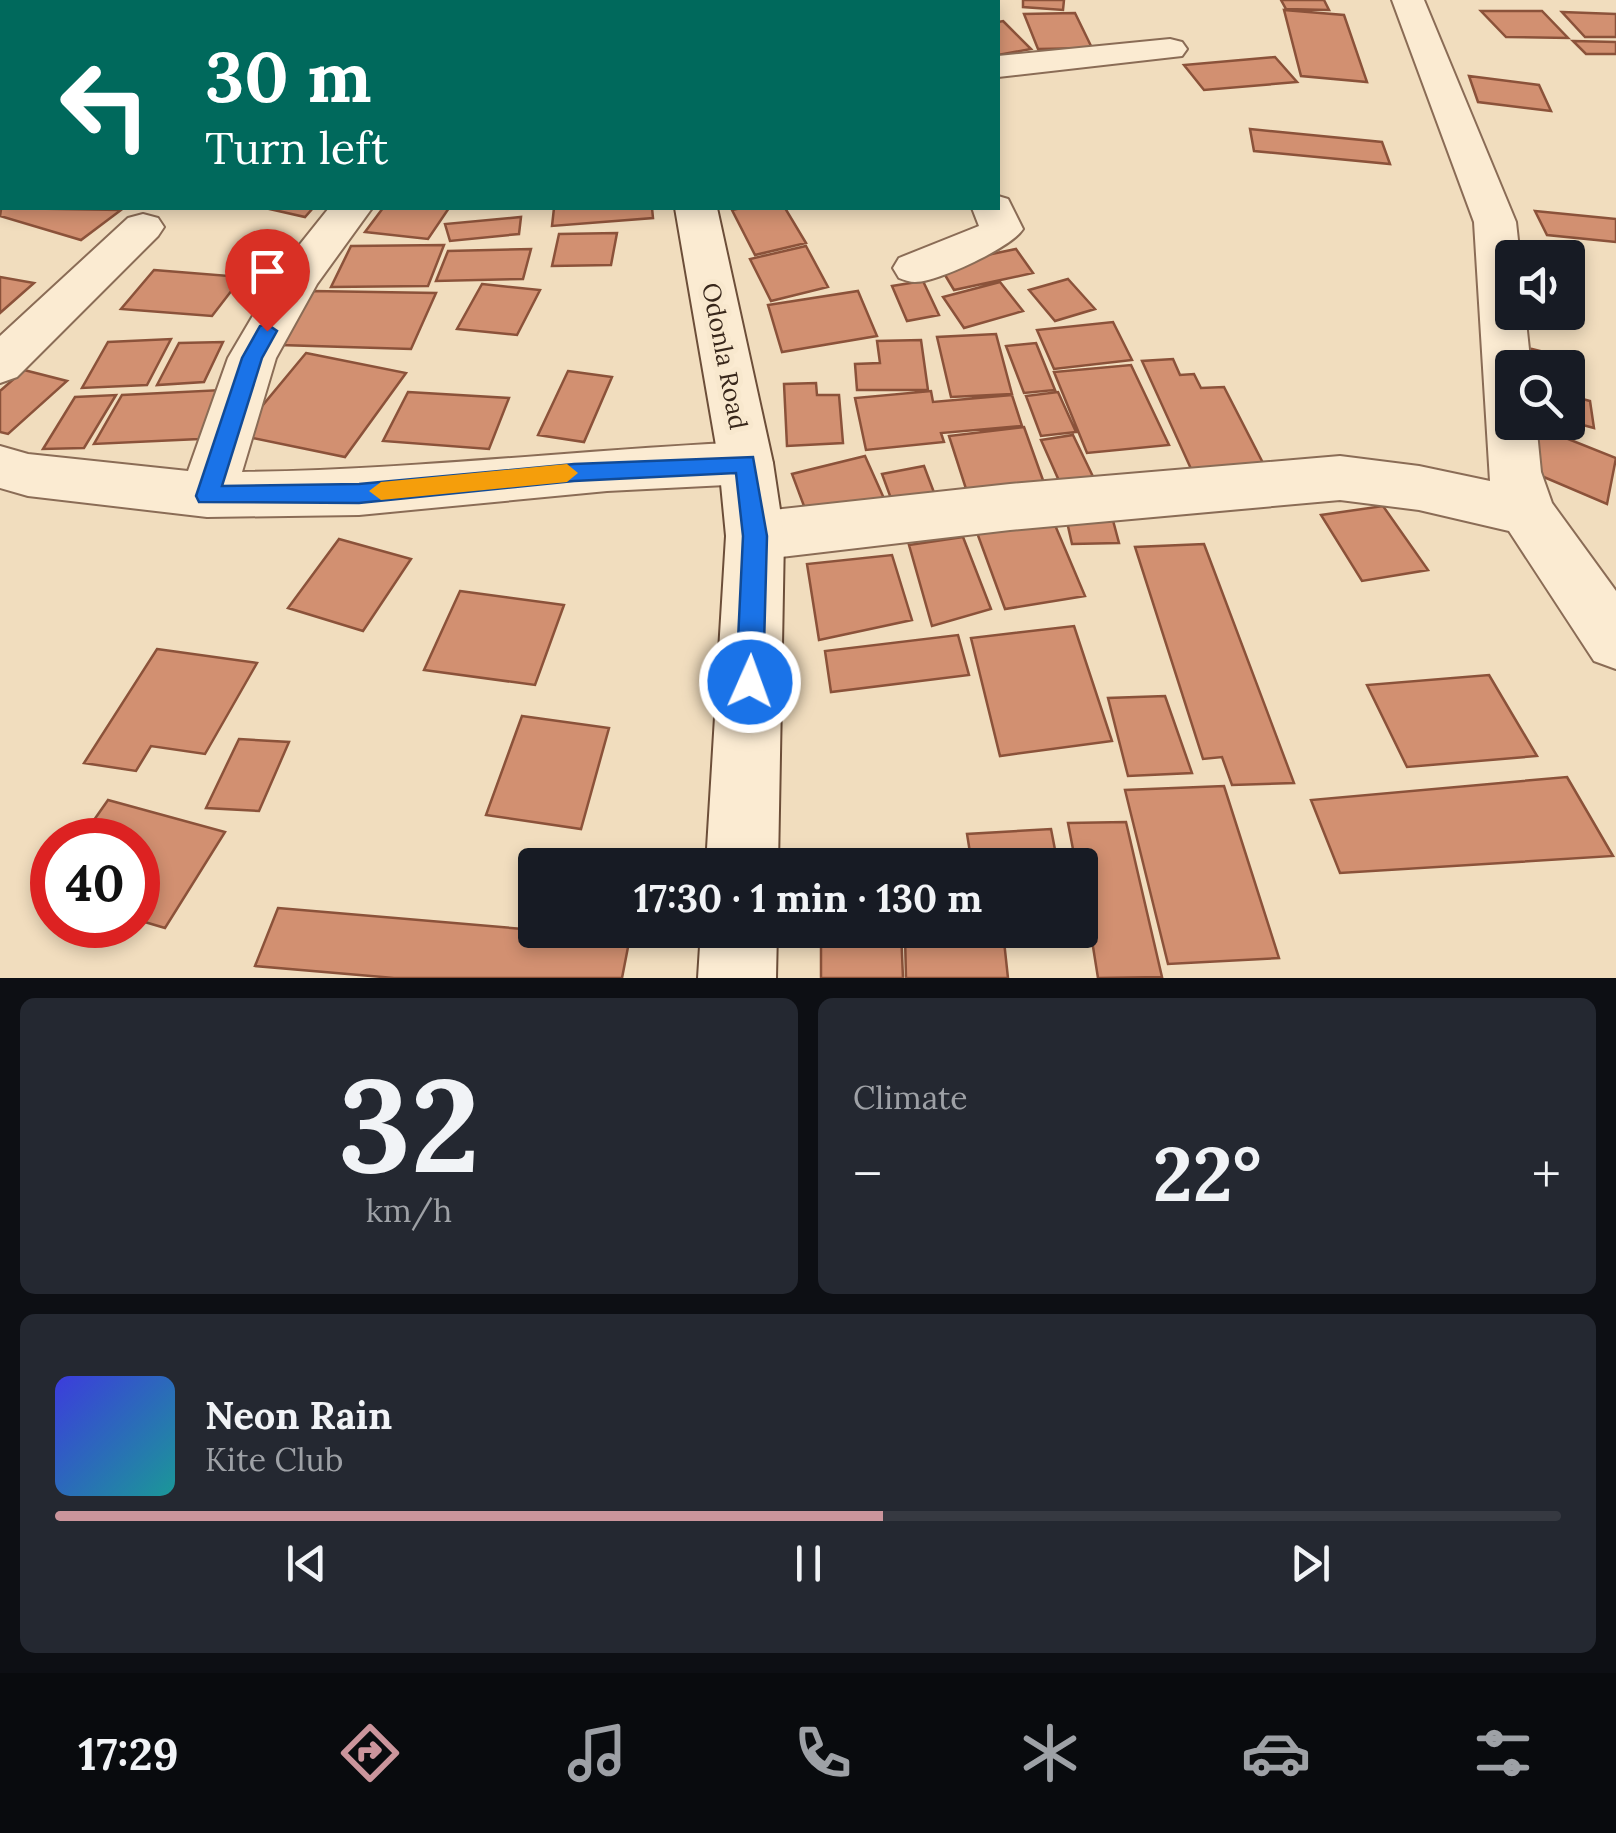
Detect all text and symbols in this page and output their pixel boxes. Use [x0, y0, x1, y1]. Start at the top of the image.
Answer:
text: 30 m [205, 32, 372, 121]
icon: left [40, 40, 170, 170]
text: Turn left [205, 119, 388, 176]
pin [225, 229, 310, 332]
map controls [1495, 240, 1585, 440]
button: sound [1495, 240, 1585, 330]
icon: arrive [240, 244, 295, 299]
street label: Odonla Road [695, 280, 755, 432]
button: search [1495, 350, 1585, 440]
position arrow [698, 630, 802, 734]
speed limit sign: 40 [30, 818, 160, 948]
text: 17:30 · 1 min · 130 m [634, 874, 982, 922]
text: 32 [338, 1041, 480, 1208]
text: Climate [853, 1077, 968, 1118]
text: 22° [1153, 1126, 1261, 1222]
text: − [853, 1139, 882, 1209]
text: + [1532, 1139, 1561, 1209]
text: km/h [366, 1190, 452, 1231]
text: Neon Rain [205, 1391, 392, 1439]
text: Kite Club [205, 1439, 343, 1480]
icon: previous [279, 1536, 334, 1591]
icon: pause [781, 1536, 836, 1591]
icon: next [1283, 1536, 1338, 1591]
icon: directions [335, 1718, 405, 1788]
icon: music [562, 1718, 632, 1788]
icon: phone [788, 1718, 858, 1788]
icon: climate [1015, 1718, 1085, 1788]
icon: car [1241, 1718, 1311, 1788]
icon: filters [1468, 1718, 1538, 1788]
text: 17:29 [78, 1725, 179, 1782]

